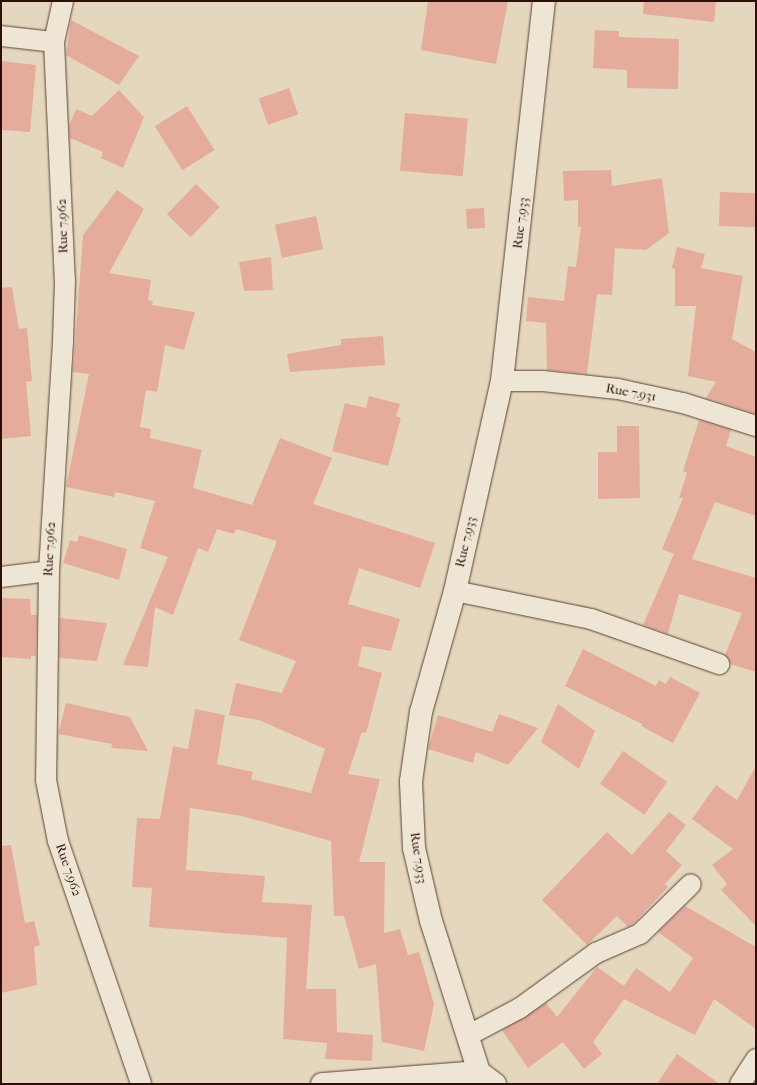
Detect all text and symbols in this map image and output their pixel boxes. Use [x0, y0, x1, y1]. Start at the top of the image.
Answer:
street label: Rue 7.933 [510, 196, 532, 250]
street label: Rue 7.962 [54, 198, 72, 254]
street label: Rue 7.931 [605, 381, 657, 405]
street label: Rue 7.933 [453, 515, 479, 569]
street label: Rue 7.962 [41, 521, 59, 577]
street label: Rue 7.933 [406, 831, 430, 885]
street label: Rue 7.962 [52, 842, 84, 898]

